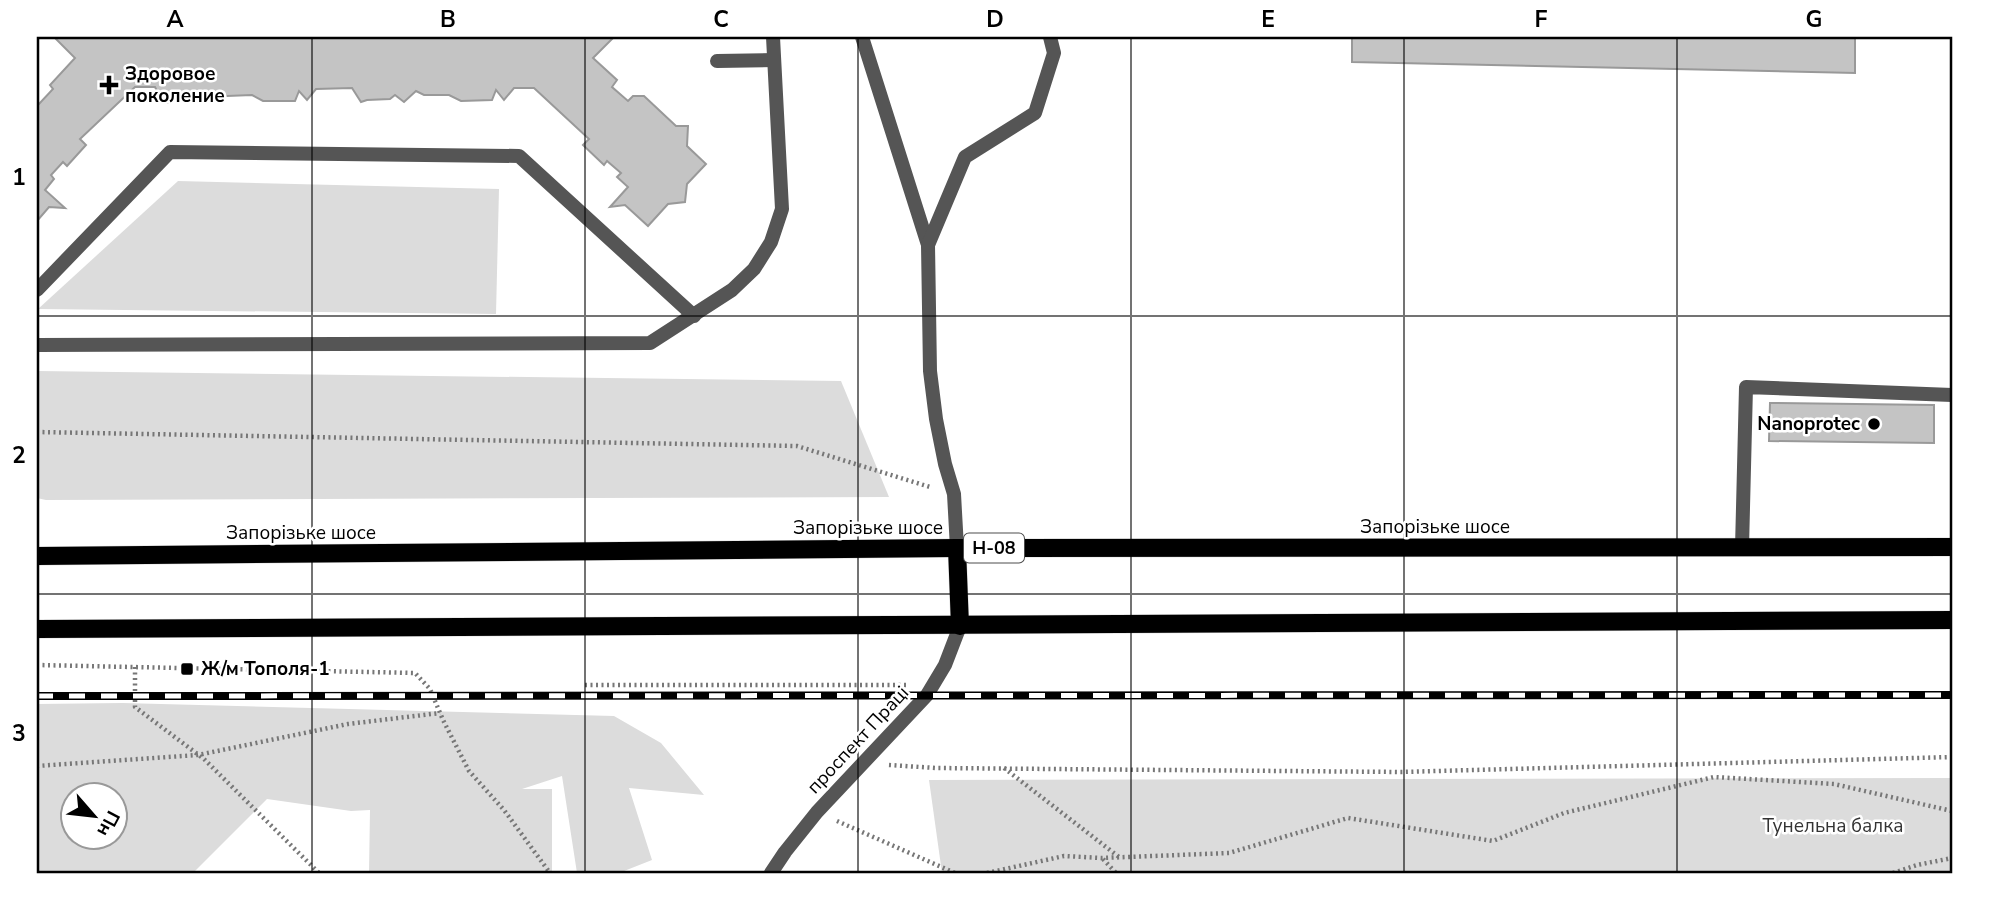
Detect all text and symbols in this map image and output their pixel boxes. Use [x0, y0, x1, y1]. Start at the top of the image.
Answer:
text: A [166, 4, 184, 35]
text: B [440, 4, 456, 35]
text: C [713, 4, 729, 35]
text: D [986, 4, 1004, 35]
text: E [1261, 4, 1275, 35]
text: F [1535, 4, 1548, 35]
text: G [1806, 4, 1822, 35]
place label: Здоровое поколение [125, 61, 225, 109]
marker: Здоровое поколение [99, 75, 119, 95]
text: 1 [12, 162, 26, 193]
place label: Nanoprotec [1757, 411, 1860, 437]
marker: Nanoprotec [1866, 416, 1882, 432]
text: 2 [12, 440, 26, 471]
street label: Запорізьке шосе [1360, 514, 1510, 540]
street label: Запорізьке шосе [793, 515, 943, 541]
street label: Запорізьке шосе [226, 520, 376, 546]
road number: Н-08 [964, 534, 1024, 562]
place label: Ж/м Тополя-1 [201, 656, 330, 682]
marker: Ж/м Тополя-1 [179, 661, 195, 677]
street label: проспект Праці [801, 680, 915, 800]
text: 3 [12, 718, 26, 749]
north arrow [60, 780, 130, 850]
text: Пн [91, 806, 126, 841]
park label: Тунельна балка [1763, 813, 1904, 839]

